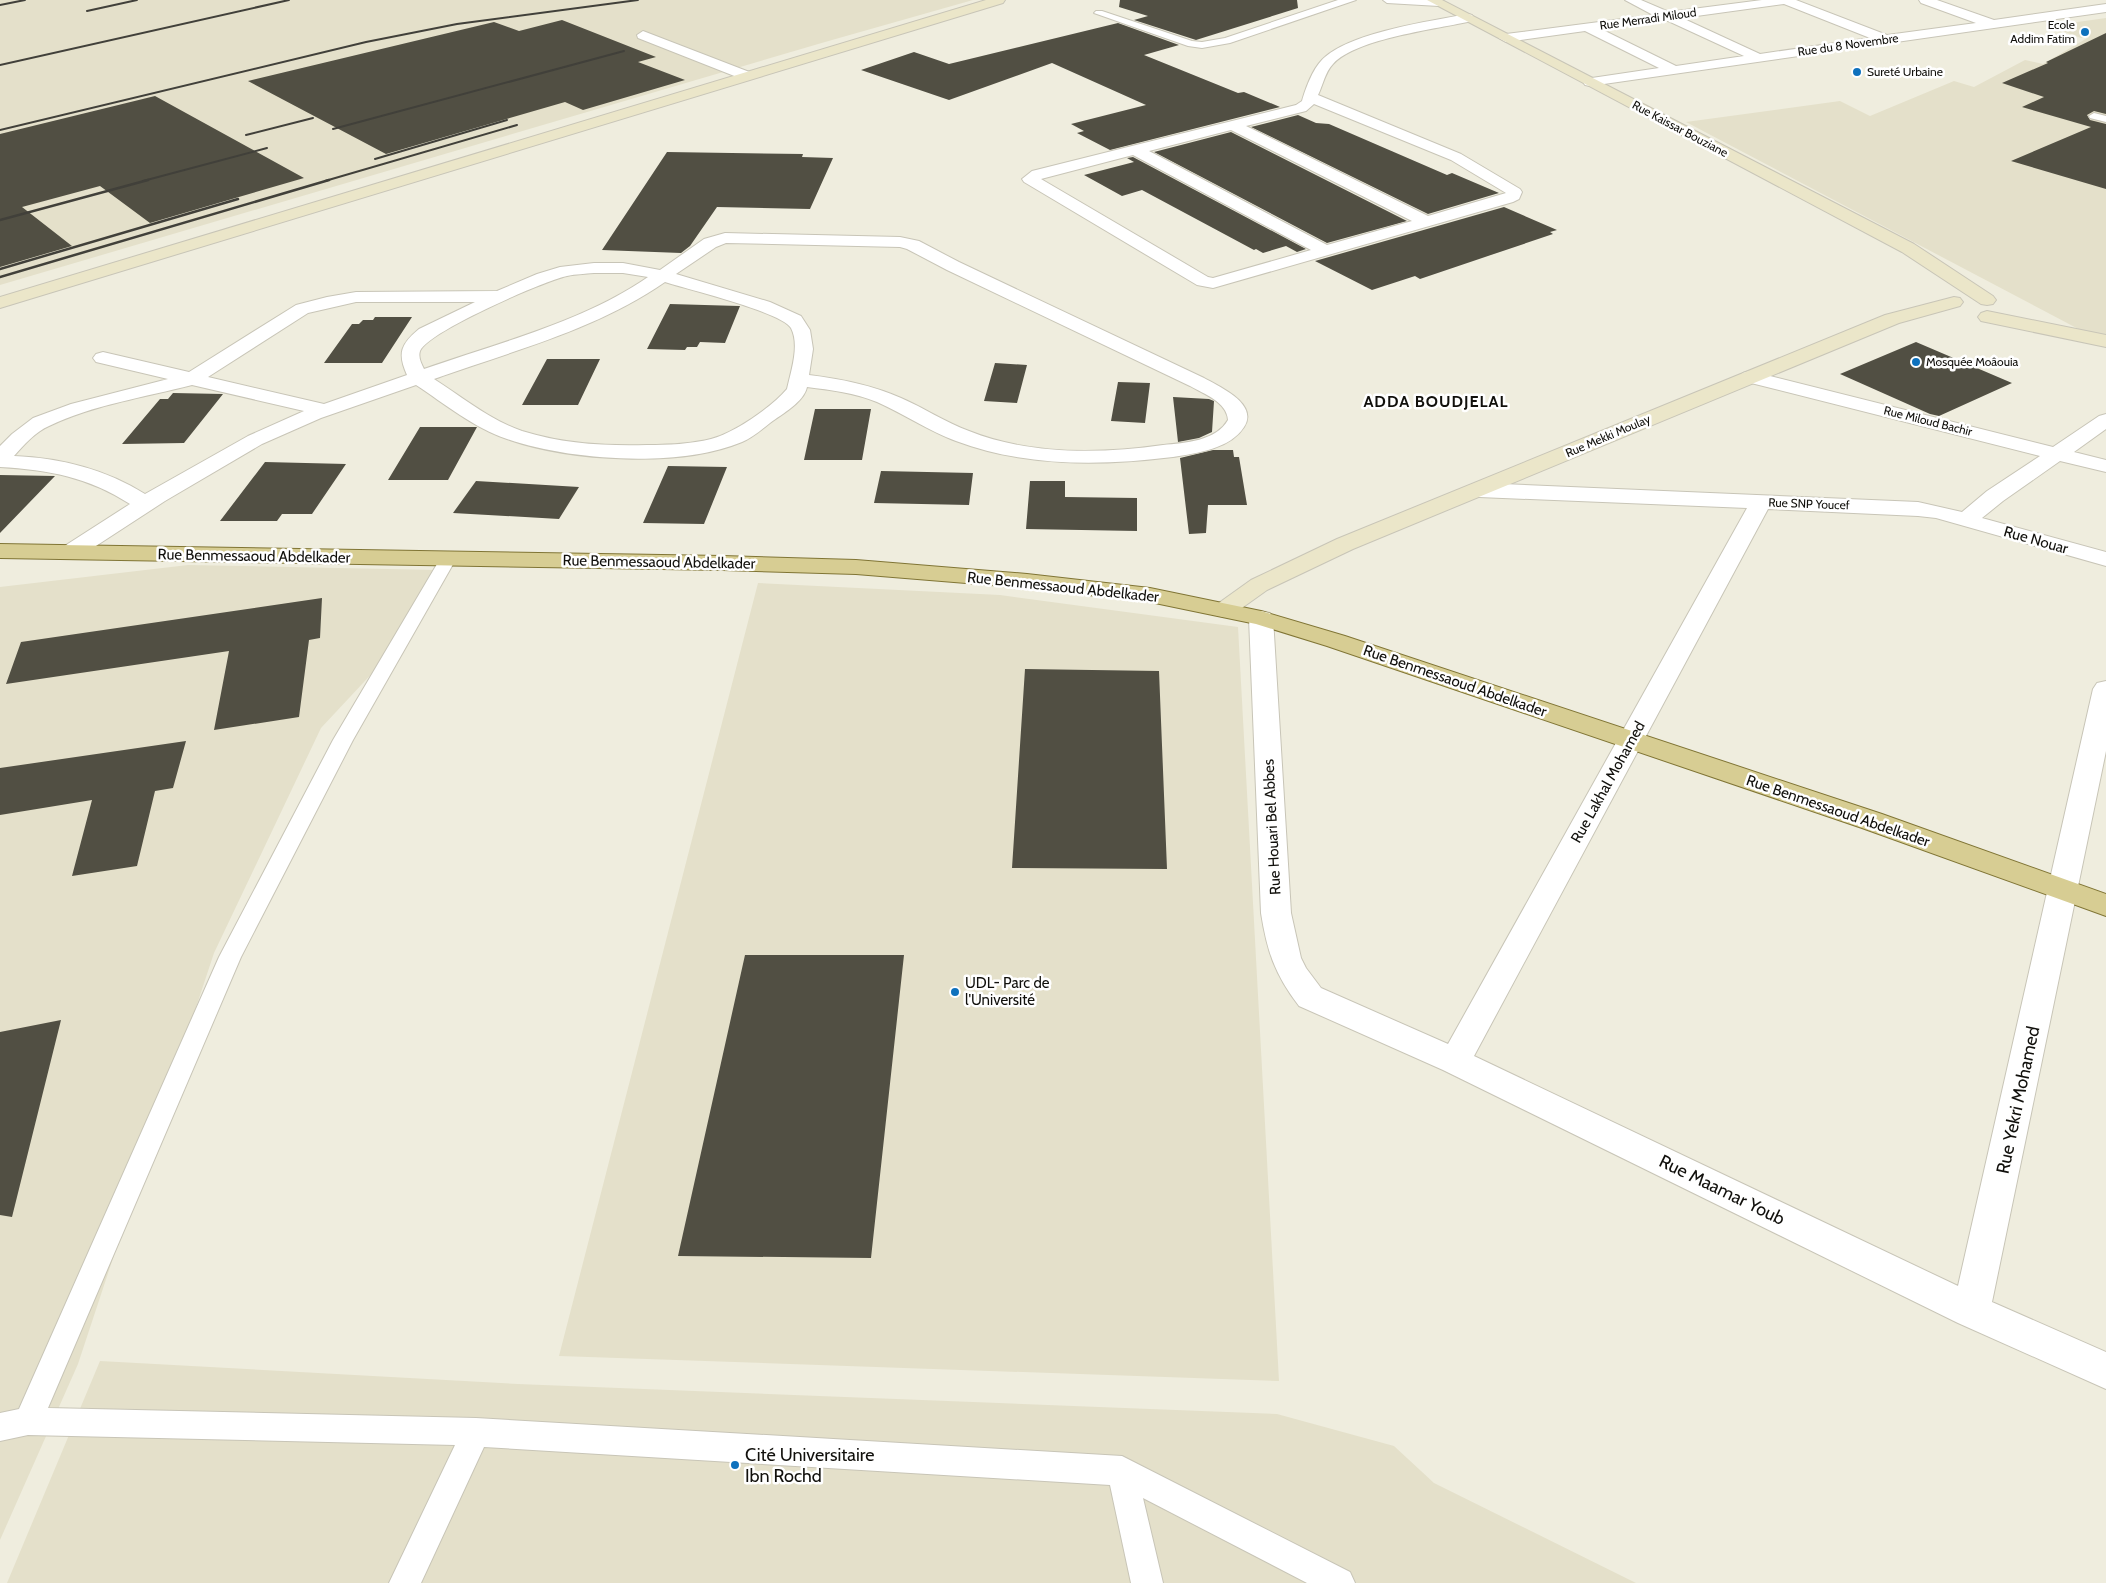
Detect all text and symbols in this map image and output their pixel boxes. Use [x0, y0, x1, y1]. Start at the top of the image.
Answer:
street label: Rue Merradi Miloud [1599, 4, 1697, 33]
place label: Ecole Addim Fatim [2010, 17, 2075, 46]
marker: Ecole Addim Fatim [2079, 26, 2091, 38]
street label: Rue du 8 Novembre [1797, 30, 1899, 59]
place label: Sureté Urbaine [1867, 64, 1943, 79]
marker: Sureté Urbaine [1851, 66, 1863, 78]
street label: Rue Kaissar Bouziane [1630, 97, 1731, 160]
place label: Mosquée Moâouia [1926, 354, 2019, 369]
marker: Mosquée Moâouia [1910, 356, 1922, 368]
district label: ADDA BOUDJELAL [1363, 392, 1509, 411]
street label: Rue Miloud Bachir [1882, 402, 1974, 439]
street label: Rue Mekki Moulay [1563, 411, 1653, 460]
street label: Rue SNP Youcef [1768, 495, 1850, 512]
street label: Rue Nouar [2002, 522, 2071, 558]
street label: Rue Benmessaoud Abdelkader [157, 545, 351, 567]
street label: Rue Benmessaoud Abdelkader [562, 551, 756, 573]
street label: Rue Benmessaoud Abdelkader [966, 568, 1160, 606]
street label: Rue Benmessaoud Abdelkader [1361, 641, 1549, 721]
street label: Rue Lakhal Mohamed [1567, 718, 1649, 846]
street label: Rue Houari Bel Abbes [1259, 759, 1285, 895]
street label: Rue Benmessaoud Abdelkader [1744, 771, 1932, 851]
place label: UDL- Parc de l'Université [965, 974, 1050, 1009]
marker: UDL- Parc de l'Université [949, 986, 961, 998]
street label: Rue Yekri Mohamed [1992, 1024, 2044, 1176]
street label: Rue Maamar Youb [1655, 1150, 1789, 1230]
place label: Cité Universitaire Ibn Rochd [745, 1444, 874, 1487]
marker: Cité Universitaire Ibn Rochd [729, 1459, 741, 1471]

